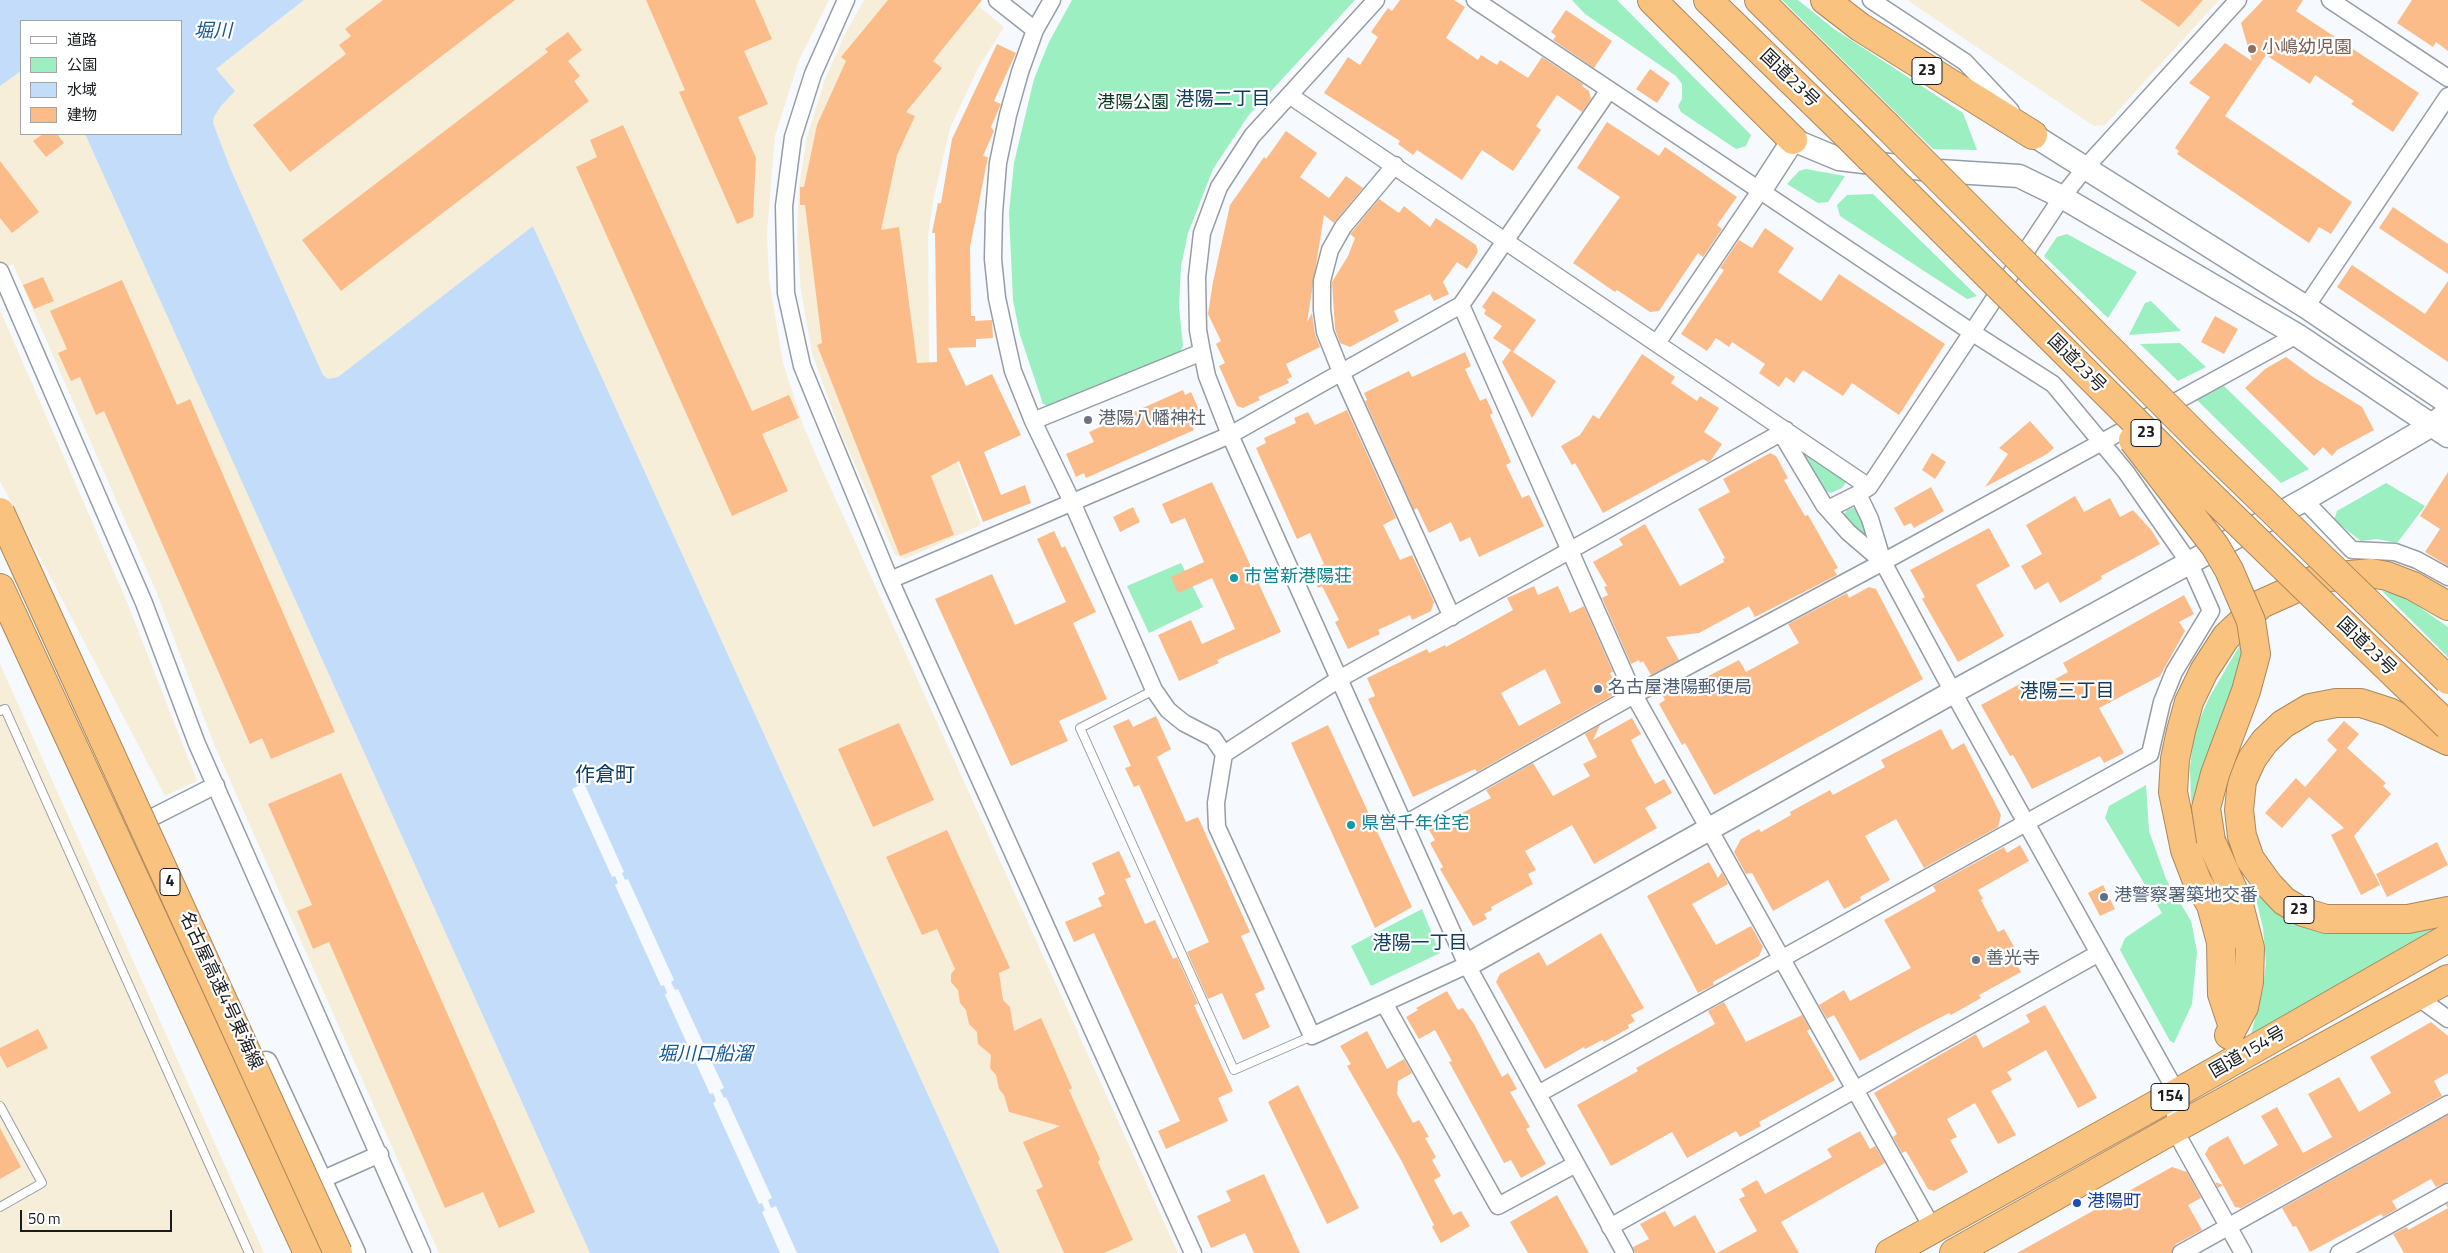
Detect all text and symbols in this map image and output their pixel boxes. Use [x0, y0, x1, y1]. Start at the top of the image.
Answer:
legend [20, 20, 182, 135]
water label: 堀川 [194, 21, 232, 43]
text: 道路 [67, 28, 97, 51]
place label: 小嶋幼児園 [2262, 38, 2352, 60]
marker: 小嶋幼児園 [2246, 43, 2258, 55]
street label: 国道23号 [1755, 45, 1823, 113]
text: 公園 [67, 53, 97, 76]
road number: 23 [1912, 58, 1942, 84]
text: 水域 [67, 78, 97, 101]
district label: 港陽二丁目 [1176, 89, 1270, 111]
park label: 港陽公園 [1097, 93, 1169, 115]
text: 建物 [67, 103, 97, 126]
street label: 国道23号 [2042, 330, 2110, 398]
place label: 港陽八幡神社 [1098, 409, 1206, 431]
marker: 港陽八幡神社 [1082, 414, 1094, 426]
road number: 23 [2131, 419, 2161, 446]
place label: 市営新港陽荘 [1244, 567, 1352, 589]
marker: 市営新港陽荘 [1228, 572, 1240, 584]
street label: 国道23号 [2332, 613, 2400, 681]
place label: 名古屋港陽郵便局 [1608, 678, 1752, 700]
district label: 港陽三丁目 [2020, 681, 2114, 703]
marker: 名古屋港陽郵便局 [1592, 683, 1604, 695]
district label: 作倉町 [575, 764, 635, 788]
place label: 県営千年住宅 [1361, 814, 1469, 836]
marker: 県営千年住宅 [1345, 819, 1357, 831]
road number: 4 [160, 869, 180, 896]
place label: 港警察署築地交番 [2114, 886, 2258, 908]
marker: 港警察署築地交番 [2098, 891, 2110, 903]
road number: 23 [2284, 896, 2314, 924]
street label: 名古屋高速4号東海線 [174, 908, 266, 1074]
district label: 港陽一丁目 [1373, 933, 1467, 955]
place label: 善光寺 [1986, 949, 2040, 971]
marker: 善光寺 [1970, 954, 1982, 966]
street label: 国道154号 [2206, 1023, 2290, 1083]
water label: 堀川口船溜 [658, 1044, 752, 1066]
road number: 154 [2151, 1084, 2189, 1110]
place label: 港陽町 [2087, 1192, 2141, 1214]
marker: 港陽町 [2071, 1197, 2083, 1209]
scale bar [22, 1200, 175, 1232]
text: 50 m [28, 1207, 61, 1230]

